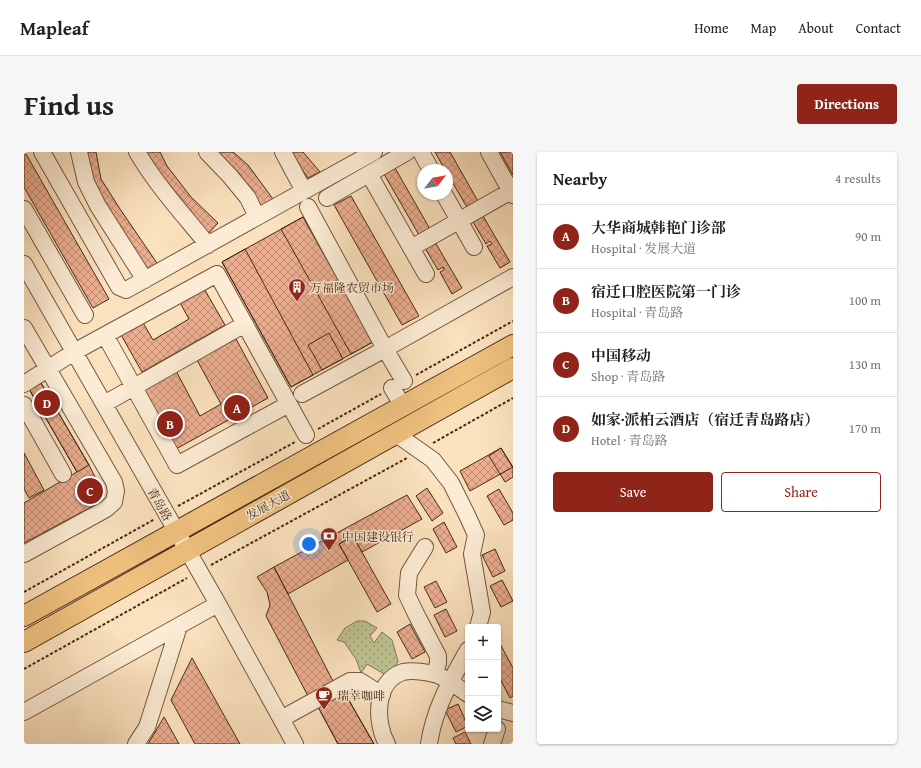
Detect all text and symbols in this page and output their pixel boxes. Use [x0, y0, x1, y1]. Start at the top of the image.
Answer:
text: Mapleaf [20, 14, 89, 42]
text: Home [694, 18, 729, 38]
text: Map [751, 18, 776, 38]
text: About [798, 18, 834, 38]
text: Contact [856, 18, 901, 38]
text: Find us [24, 84, 114, 125]
button: Directions [797, 84, 897, 124]
north arrow [417, 164, 453, 200]
text: Nearby [553, 166, 607, 191]
text: 4 results [835, 169, 881, 188]
text: 大华商城韩艳门诊部 [591, 217, 726, 238]
text: A [562, 227, 570, 246]
text: 90 m [855, 227, 881, 246]
text: Hospital · 发展大道 [591, 239, 696, 258]
building icon: 万福隆农贸市场 [287, 277, 307, 302]
place label: 万福隆农贸市场 [310, 279, 394, 296]
text: 宿迁口腔医院第一门诊 [591, 281, 741, 302]
text: B [562, 291, 570, 310]
text: 100 m [849, 291, 881, 310]
text: Hospital · 青岛路 [591, 303, 683, 322]
text: 中国移动 [591, 345, 651, 366]
text: C [562, 355, 570, 374]
text: 130 m [849, 355, 881, 374]
text: Shop · 青岛路 [591, 367, 665, 386]
pin: D [34, 388, 60, 418]
pin: A [224, 393, 250, 423]
pin: B [157, 409, 183, 439]
text: 如家·派柏云酒店（宿迁青岛路店） [591, 409, 819, 430]
text: D [562, 419, 570, 438]
text: 170 m [849, 419, 881, 438]
text: Hotel · 青岛路 [591, 431, 667, 450]
button: Save [553, 472, 713, 512]
button: Share [721, 472, 881, 512]
pin: C [77, 476, 103, 506]
street label: 青岛路 [144, 484, 176, 524]
street label: 发展大道 [243, 486, 293, 524]
bank icon: 中国建设银行 [319, 526, 339, 551]
place label: 中国建设银行 [342, 528, 414, 545]
your location [299, 534, 319, 554]
map controls [465, 624, 501, 732]
button: + [465, 624, 501, 660]
button: − [465, 660, 501, 696]
cafe icon: 瑞幸咖啡 [314, 685, 334, 710]
place label: 瑞幸咖啡 [337, 687, 385, 704]
button: layers [465, 696, 501, 732]

